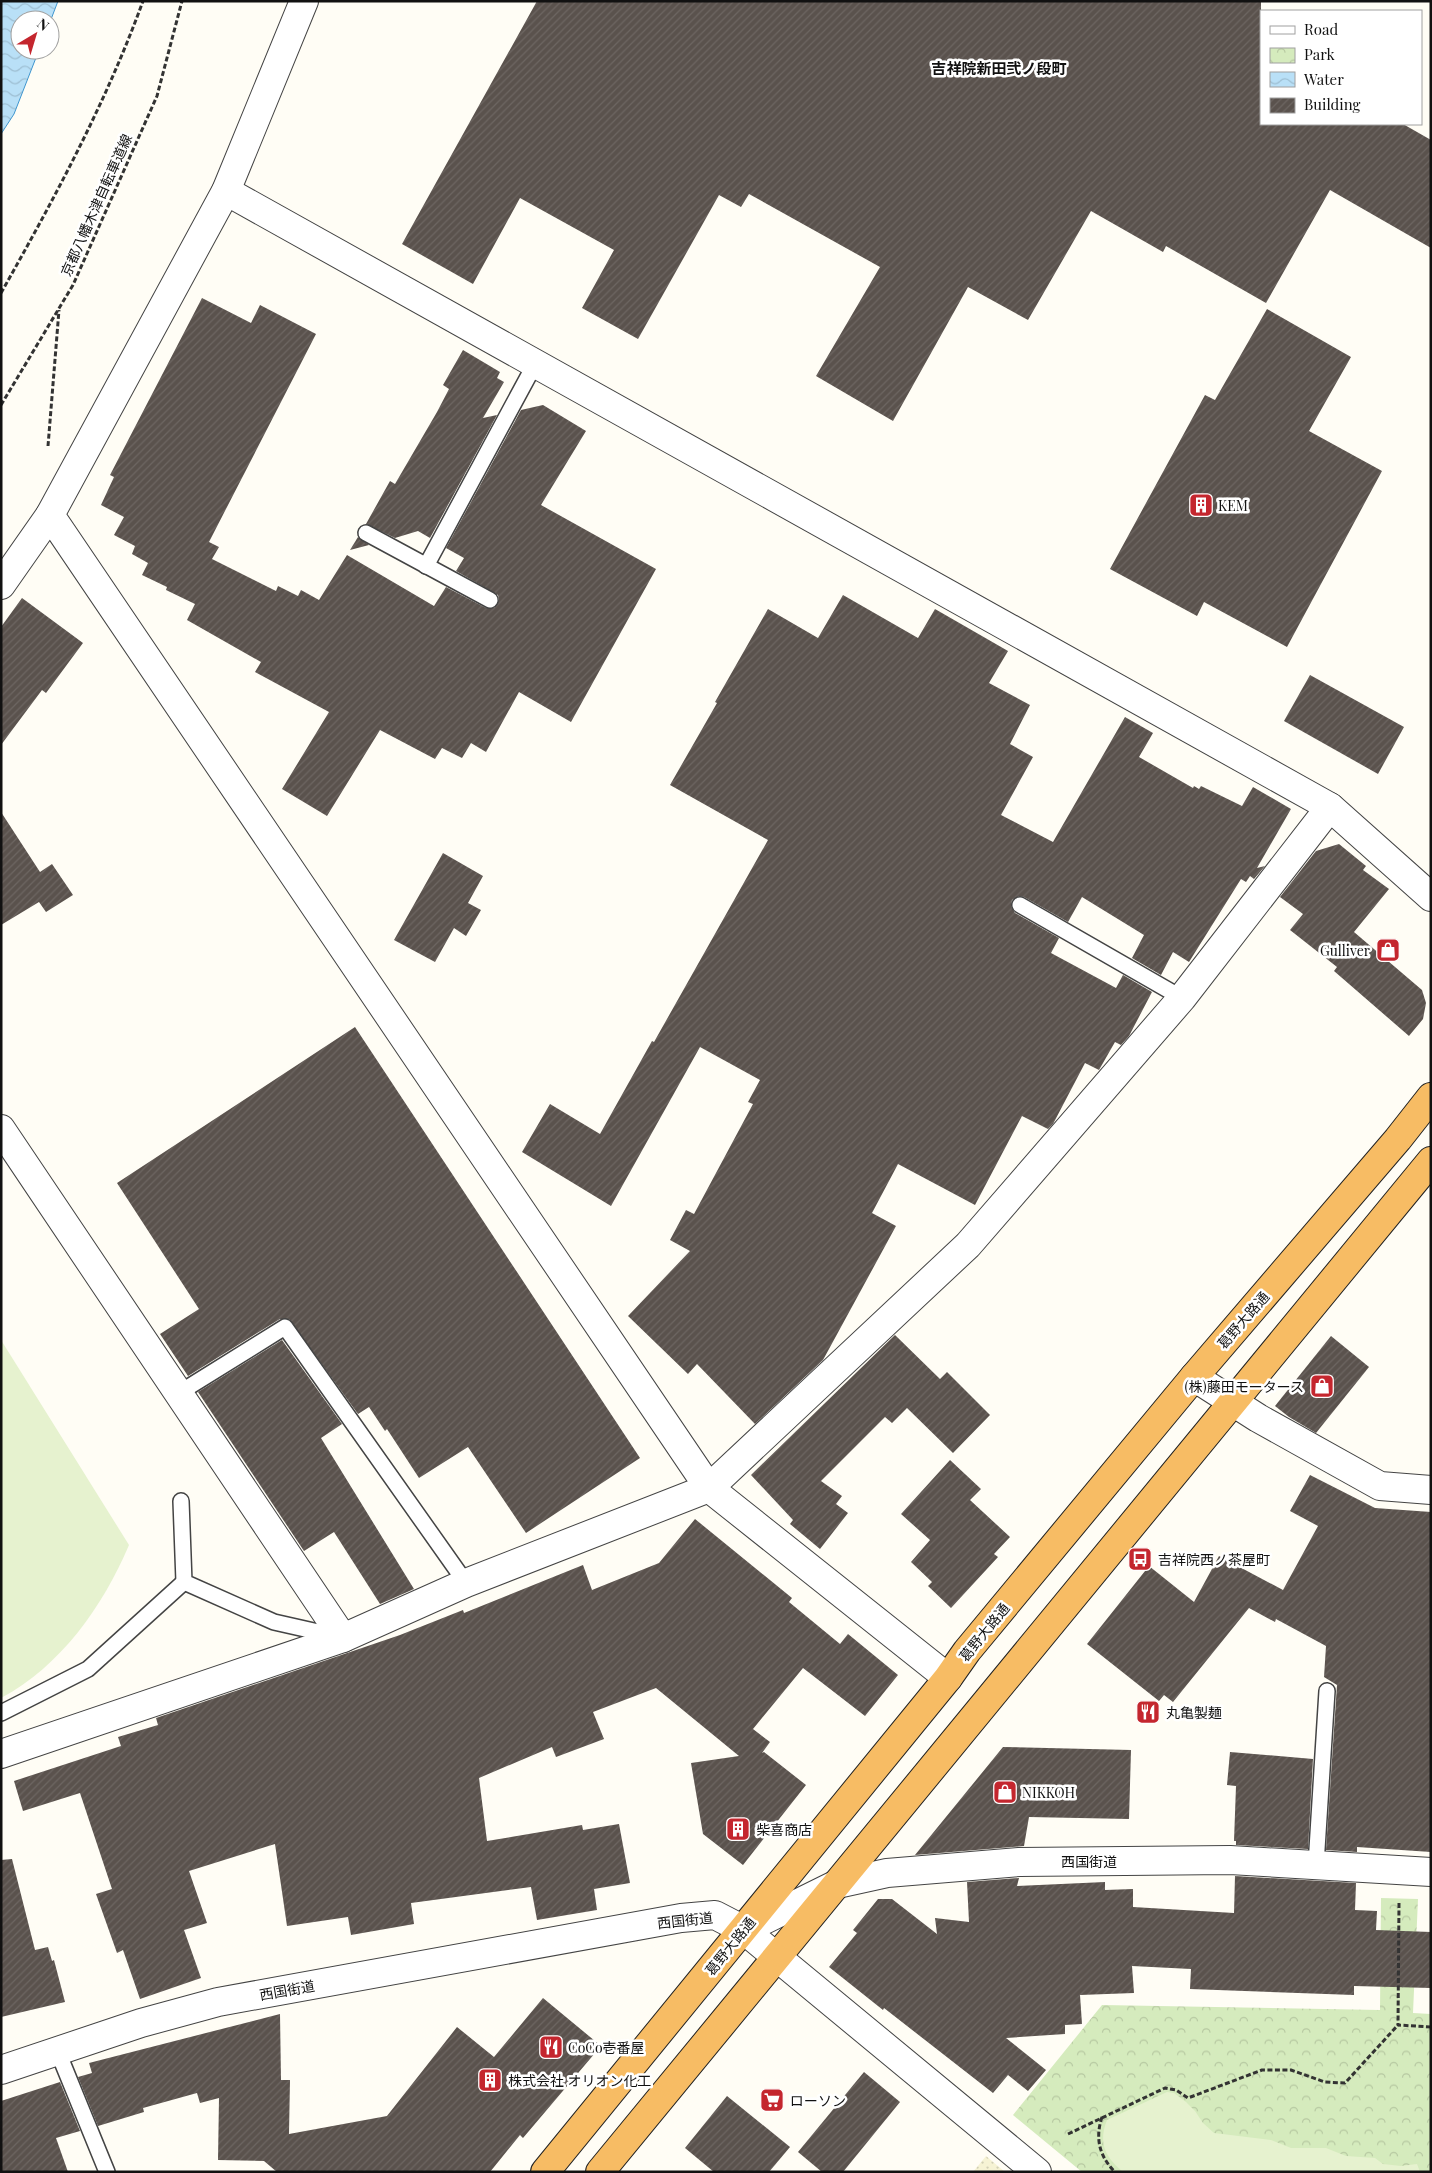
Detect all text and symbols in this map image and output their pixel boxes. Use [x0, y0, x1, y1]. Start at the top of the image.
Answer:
north arrow [10, 10, 60, 60]
legend [1260, 10, 1422, 125]
text: N [33, 14, 53, 35]
text: Road [1304, 19, 1338, 39]
text: Park [1304, 44, 1336, 64]
district label: 吉祥院新田弐ノ段町 [931, 58, 1067, 78]
text: Water [1303, 69, 1344, 89]
text: Building [1304, 94, 1361, 114]
street label: 京都八幡木津自転車道線 [56, 131, 136, 279]
building icon: KEM [1188, 492, 1214, 518]
place label: KEM [1218, 496, 1248, 515]
shop icon: Gulliver [1375, 937, 1401, 963]
place label: Gulliver [1320, 941, 1371, 960]
street label: 葛野大路通 [1213, 1287, 1273, 1353]
shop icon: (株)藤田モータース [1309, 1373, 1335, 1399]
place label: (株)藤田モータース [1184, 1377, 1304, 1396]
bus stop icon: 吉祥院西ノ茶屋町 [1127, 1546, 1153, 1572]
place label: 吉祥院西ノ茶屋町 [1158, 1550, 1270, 1569]
street label: 葛野大路通 [955, 1599, 1013, 1665]
restaurant icon: 丸亀製麺 [1135, 1699, 1161, 1725]
place label: 丸亀製麺 [1166, 1703, 1222, 1722]
shop icon: NIKKOH [992, 1779, 1018, 1805]
place label: NIKKOH [1022, 1783, 1076, 1802]
building icon: 柴喜商店 [725, 1816, 751, 1842]
place label: 柴喜商店 [756, 1820, 812, 1839]
street label: 西国街道 [1061, 1852, 1117, 1871]
street label: 西国街道 [656, 1908, 714, 1932]
street label: 葛野大路通 [701, 1913, 759, 1979]
street label: 西国街道 [258, 1976, 316, 2004]
restaurant icon: CoCo壱番屋 [538, 2034, 564, 2060]
place label: CoCo壱番屋 [568, 2038, 645, 2057]
building icon: 株式会社 オリオン化工 [477, 2067, 503, 2093]
place label: 株式会社 オリオン化工 [508, 2071, 652, 2090]
supermarket icon: ローソン [759, 2087, 785, 2113]
place label: ローソン [790, 2091, 846, 2110]

